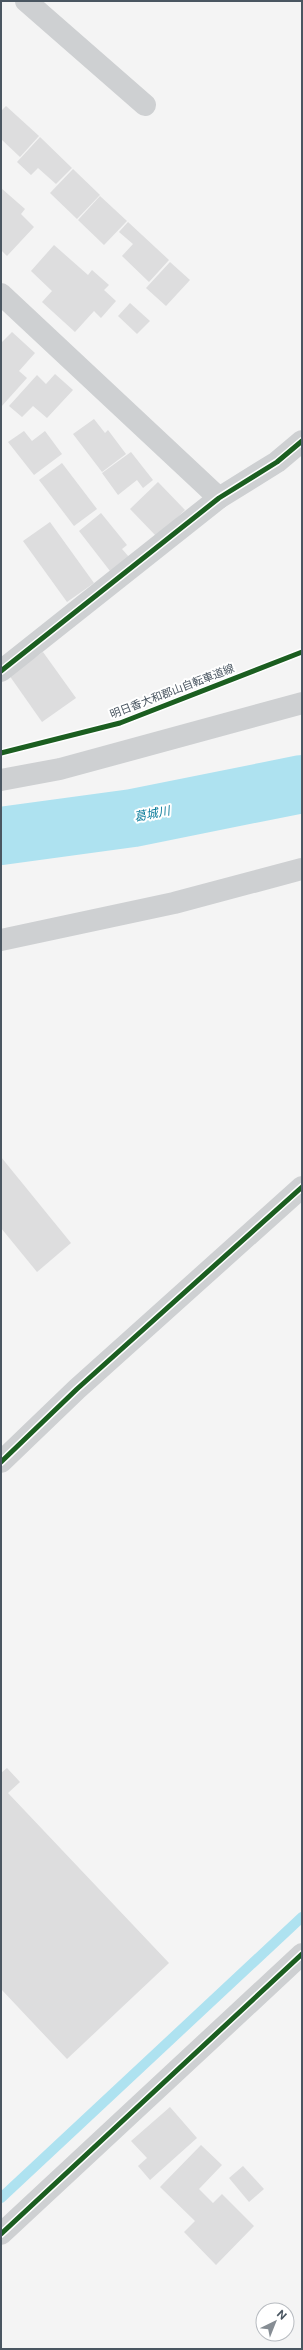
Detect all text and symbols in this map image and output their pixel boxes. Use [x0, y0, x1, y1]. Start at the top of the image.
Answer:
street label: 明日香大和郡山自転車道線 [108, 662, 236, 720]
water label: 葛城川 [133, 803, 173, 824]
north arrow [255, 2302, 295, 2342]
text: N [275, 2307, 289, 2322]

